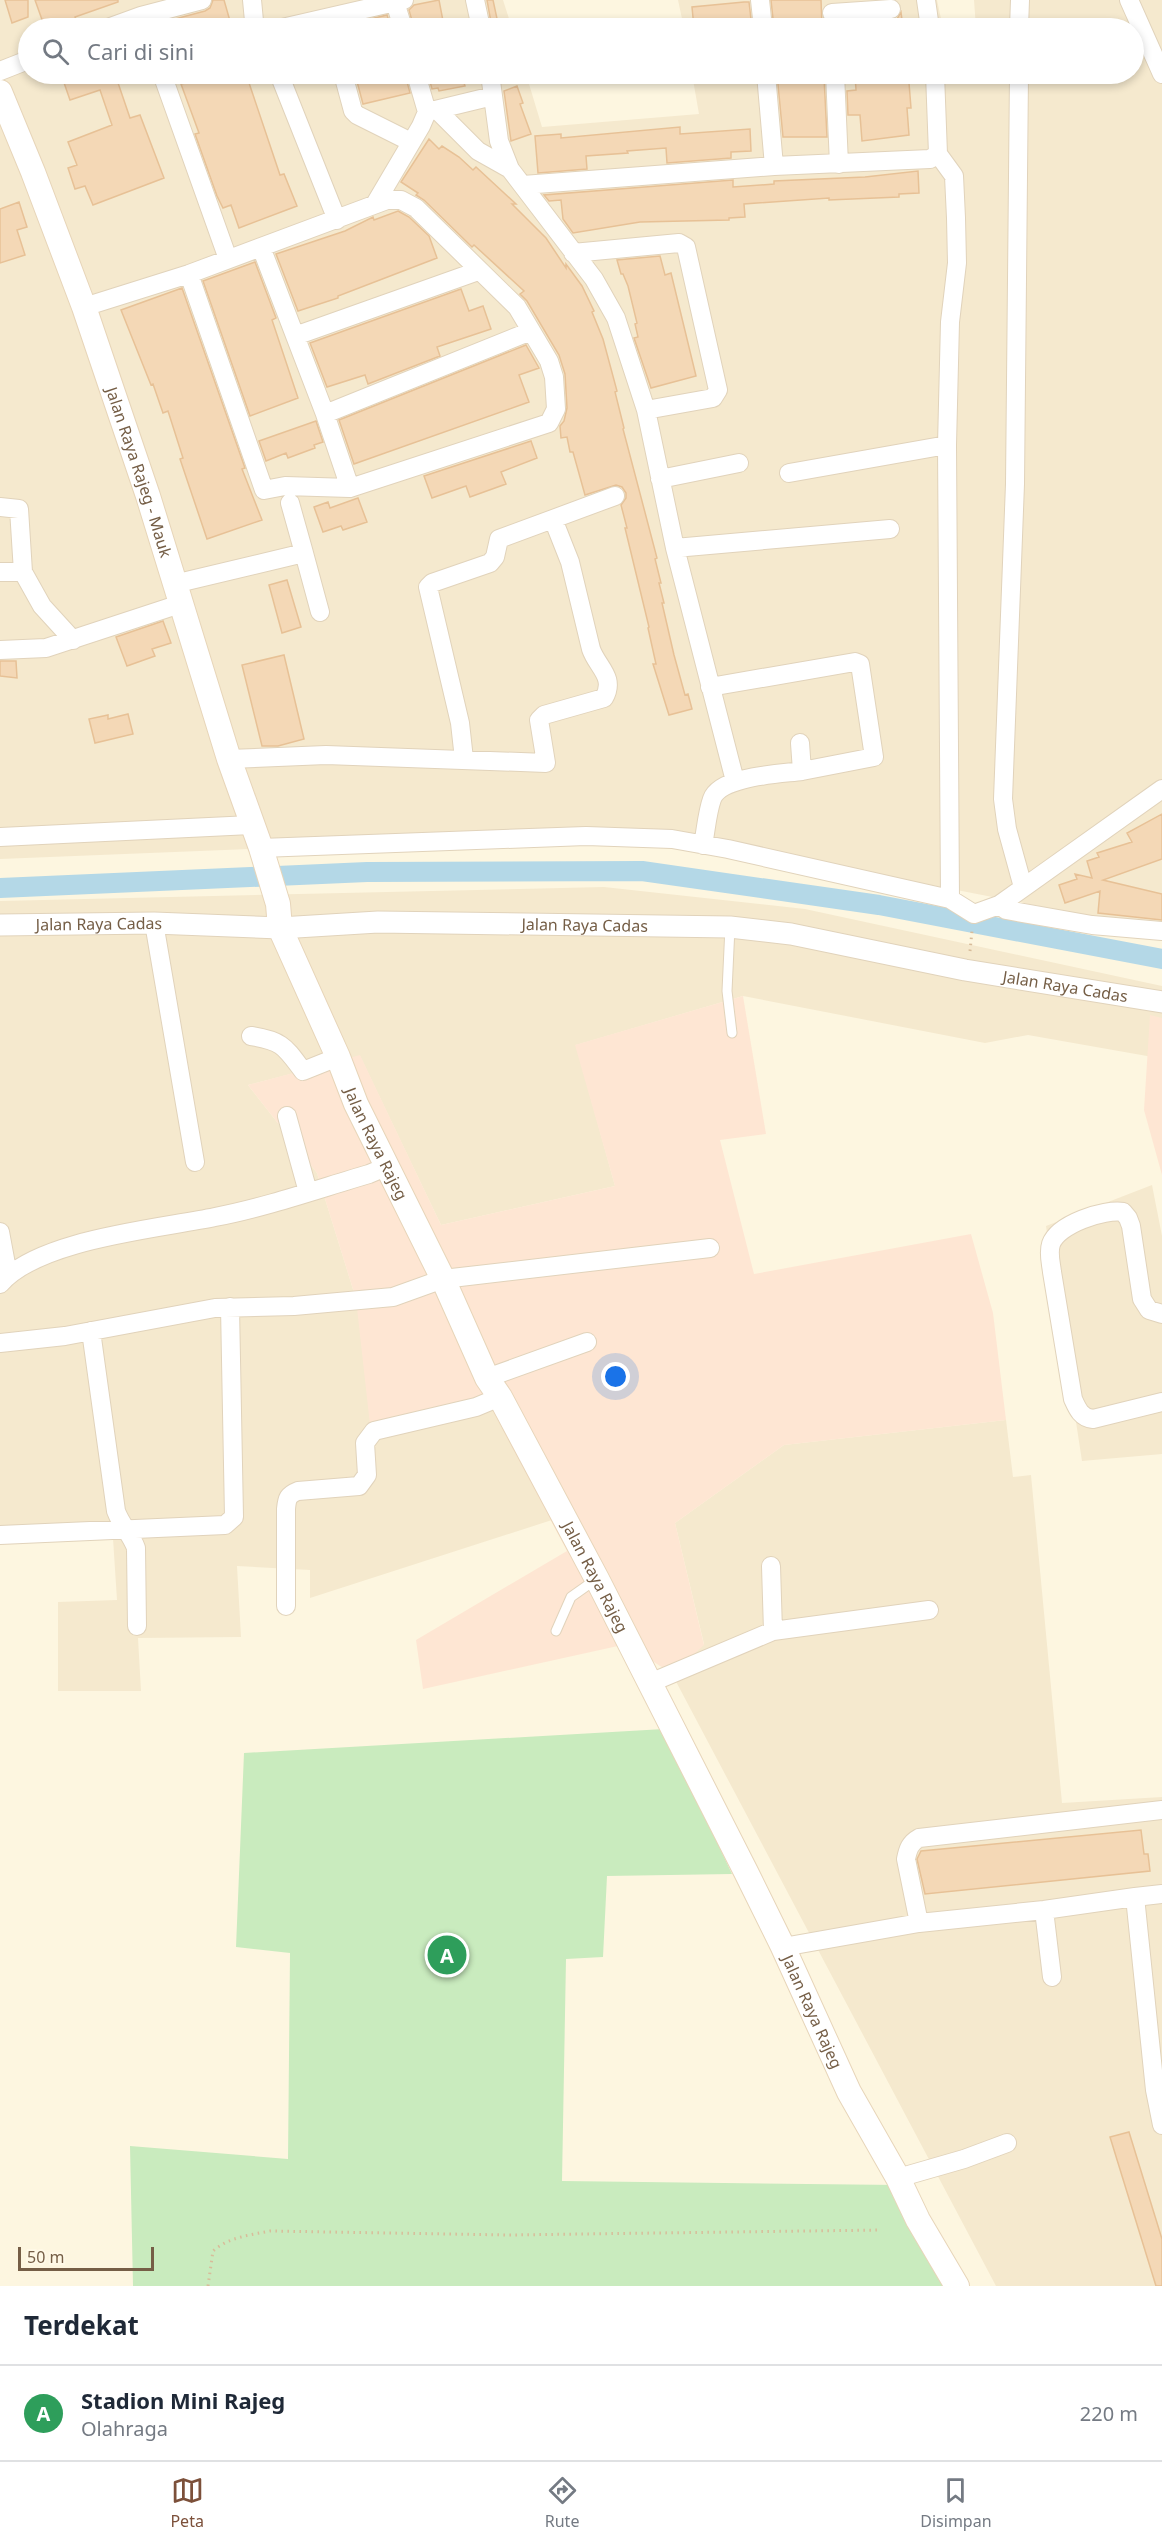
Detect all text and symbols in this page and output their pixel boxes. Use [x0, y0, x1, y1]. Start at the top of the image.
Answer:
search box [18, 18, 1144, 84]
icon: search [39, 35, 72, 68]
text: Cari di sini [87, 36, 194, 66]
street label: Jalan Raya Rajeg - Mauk [100, 382, 177, 561]
street label: Jalan Raya Cadas [34, 912, 163, 936]
street label: Jalan Raya Cadas [519, 913, 648, 937]
street label: Jalan Raya Cadas [999, 965, 1129, 1007]
street label: Jalan Raya Rajeg [339, 1082, 413, 1204]
your location [601, 1362, 630, 1391]
street label: Jalan Raya Rajeg [556, 1516, 633, 1636]
pin: A [428, 1932, 466, 1978]
street label: Jalan Raya Rajeg [776, 1949, 848, 2072]
scale bar [18, 2244, 154, 2272]
text: 50 m [27, 2246, 64, 2268]
text: Terdekat [24, 2307, 139, 2343]
text: Stadion Mini Rajeg [81, 2385, 285, 2415]
text: A [37, 2400, 50, 2427]
text: 220 m [1080, 2400, 1138, 2427]
text: Olahraga [81, 2415, 168, 2442]
tab: Peta [170, 2474, 204, 2532]
tab: Rute [545, 2474, 579, 2532]
tab: Disimpan [920, 2474, 992, 2532]

